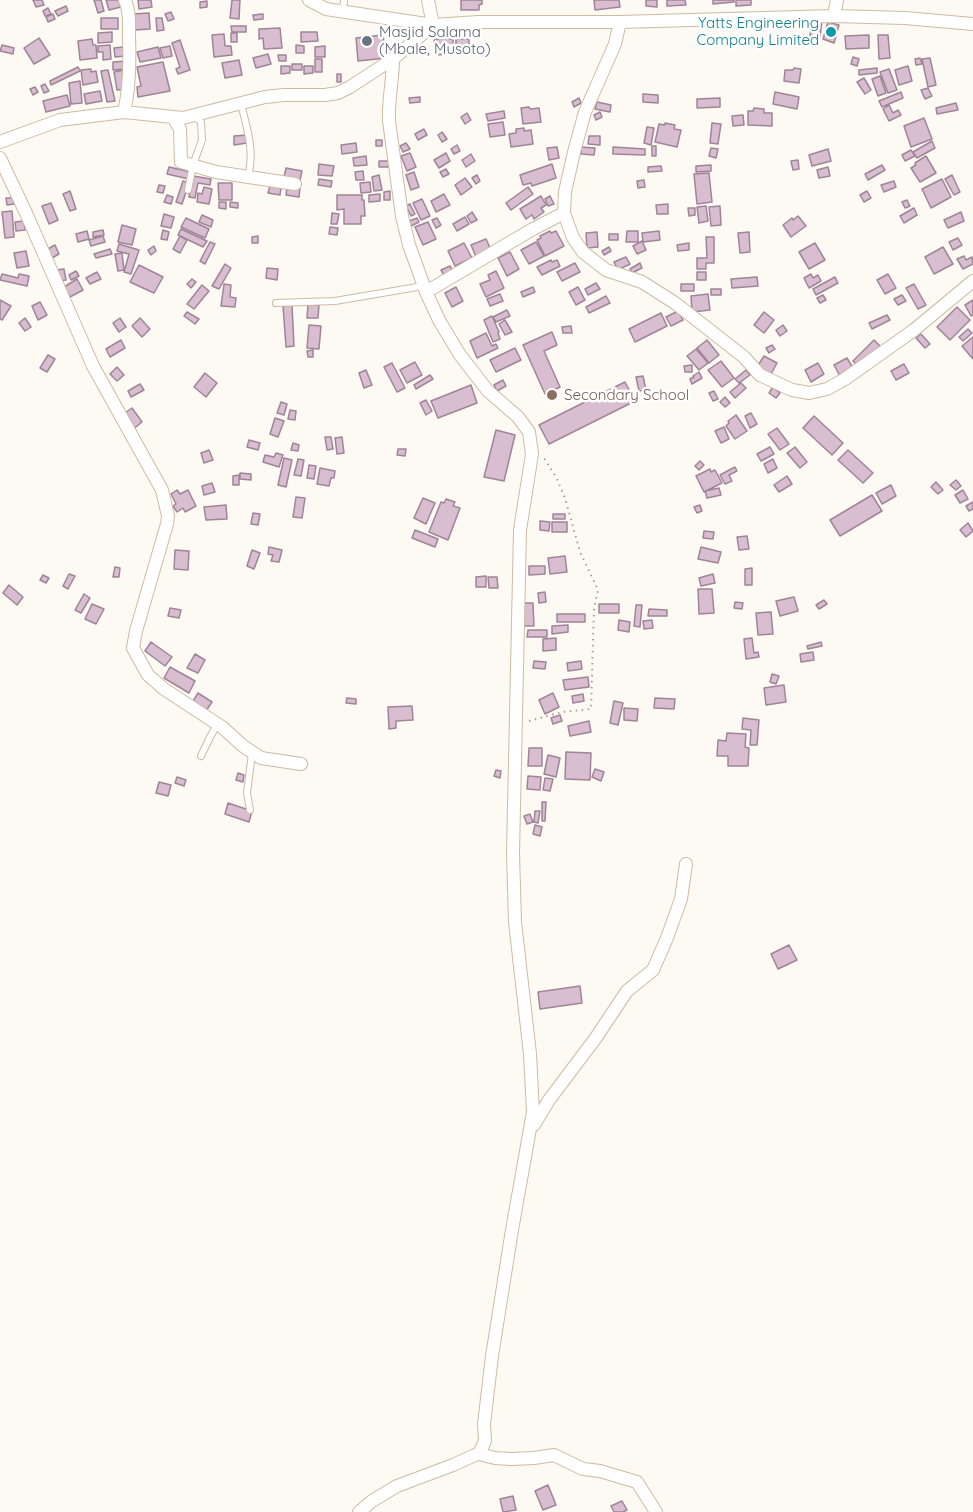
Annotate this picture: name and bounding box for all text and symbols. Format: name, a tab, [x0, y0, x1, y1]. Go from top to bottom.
place label: Yatts Engineering Company Limited	[696, 14, 819, 49]
place label: Masjid Salama (Mbale, Musoto)	[379, 23, 491, 58]
marker: Yatts Engineering Company Limited	[824, 25, 838, 39]
marker: Masjid Salama (Mbale, Musoto)	[360, 34, 374, 48]
place label: Secondary School	[564, 386, 689, 404]
marker: Secondary School	[545, 388, 559, 402]

